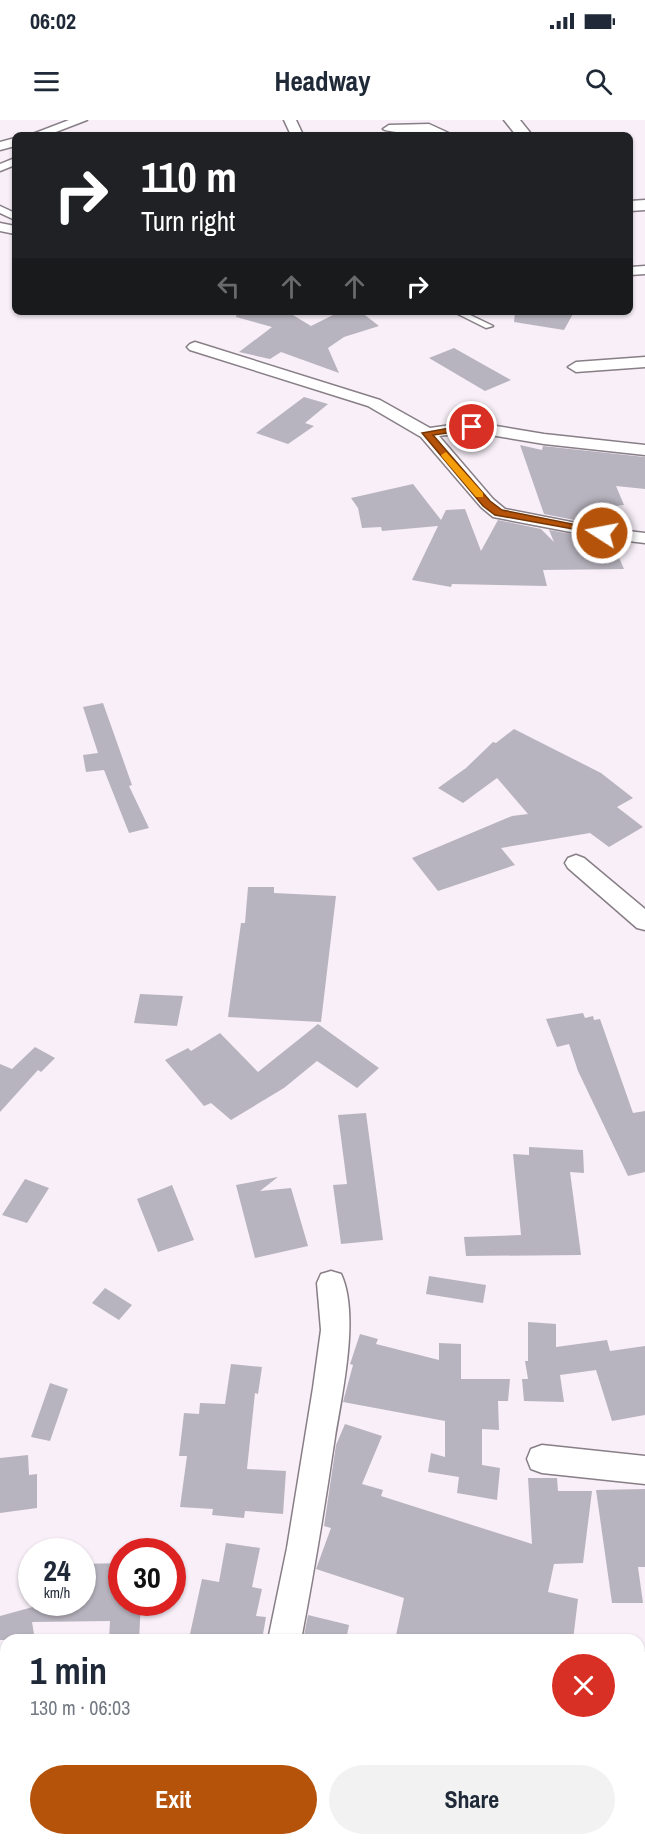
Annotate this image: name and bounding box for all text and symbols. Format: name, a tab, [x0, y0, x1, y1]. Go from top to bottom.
text: 06:02	[30, 6, 76, 36]
text: Headway	[275, 63, 371, 99]
icon: menu	[30, 65, 63, 98]
icon: search	[582, 65, 615, 98]
text: 110 m	[141, 149, 237, 205]
icon: right	[42, 156, 120, 234]
text: Turn right	[141, 203, 235, 239]
icon: left	[212, 270, 245, 303]
icon: ahead	[275, 270, 308, 303]
icon: ahead	[338, 270, 371, 303]
icon: right	[401, 270, 434, 303]
pin	[446, 401, 497, 452]
icon: arrive	[455, 410, 488, 443]
position arrow	[570, 501, 634, 565]
speed limit sign: 30	[108, 1538, 186, 1616]
text: 24	[43, 1550, 71, 1590]
text: km/h	[44, 1582, 70, 1603]
text: 1 min	[30, 1647, 107, 1695]
button: close	[552, 1654, 615, 1717]
text: 130 m · 06:03	[30, 1694, 130, 1721]
button: Exit	[30, 1765, 317, 1834]
button: Share	[329, 1765, 615, 1834]

